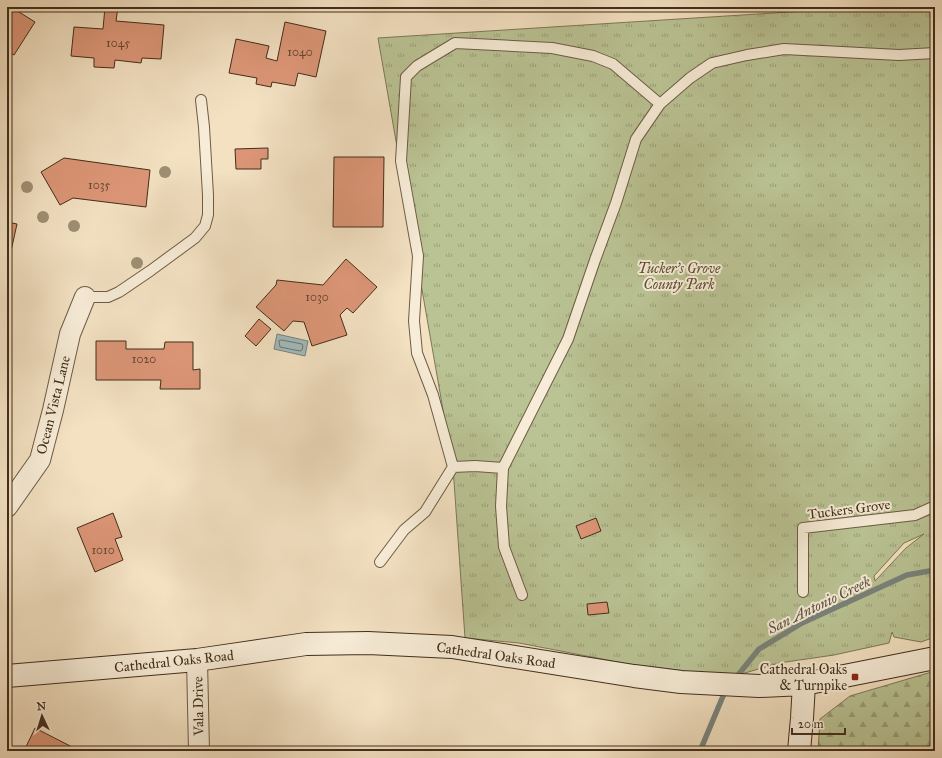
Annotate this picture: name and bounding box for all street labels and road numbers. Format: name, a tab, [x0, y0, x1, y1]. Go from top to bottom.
street label: Ocean Vista Lane	[33, 354, 74, 456]
street label: Tuckers Grove	[807, 496, 892, 523]
street label: Cathedral Oaks Road	[435, 639, 557, 672]
street label: Cathedral Oaks Road	[113, 647, 235, 676]
street label: Vala Drive	[189, 676, 208, 737]

